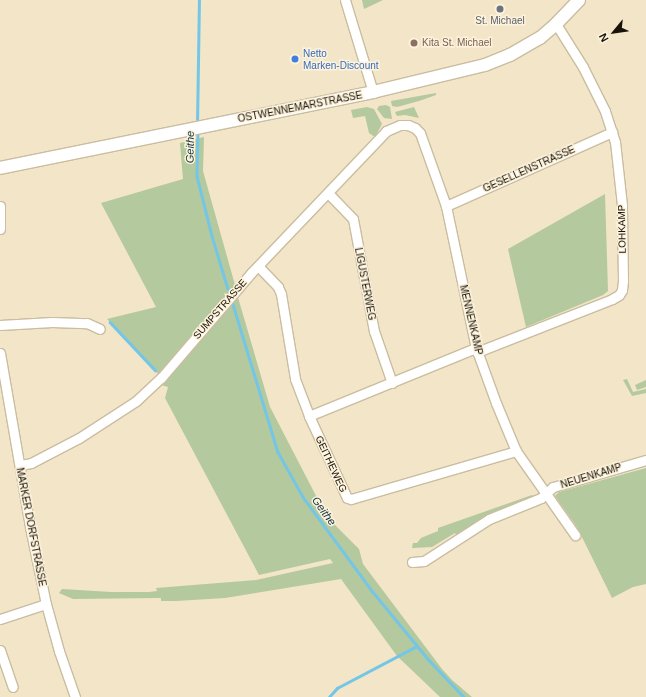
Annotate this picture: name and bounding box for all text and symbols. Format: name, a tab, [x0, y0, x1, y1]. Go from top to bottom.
marker: St. Michael	[495, 4, 505, 14]
north arrow	[594, 12, 634, 52]
place label: St. Michael	[475, 15, 525, 27]
text: N	[596, 31, 611, 44]
place label: Kita St. Michael	[422, 37, 491, 49]
marker: Kita St. Michael	[409, 38, 419, 48]
place label: Netto Marken-Discount	[303, 47, 379, 70]
marker: Netto Marken-Discount	[290, 54, 300, 64]
street label: OSTWENNEMARSTRASSE	[237, 89, 363, 125]
water label: Geithe	[183, 131, 197, 163]
street label: GESELLENSTRASSE	[481, 143, 577, 195]
street label: LOHKAMP	[616, 204, 628, 254]
street label: LIGUSTERWEG	[352, 247, 378, 321]
street label: SUMPSTRASSE	[191, 277, 249, 341]
street label: MENNENKAMP	[457, 284, 485, 356]
street label: GEITHEWEG	[313, 434, 349, 494]
street label: NEUENKAMP	[559, 461, 623, 491]
street label: MARKER DORFSTRASSE	[14, 467, 48, 587]
water label: Geithe	[309, 494, 339, 528]

